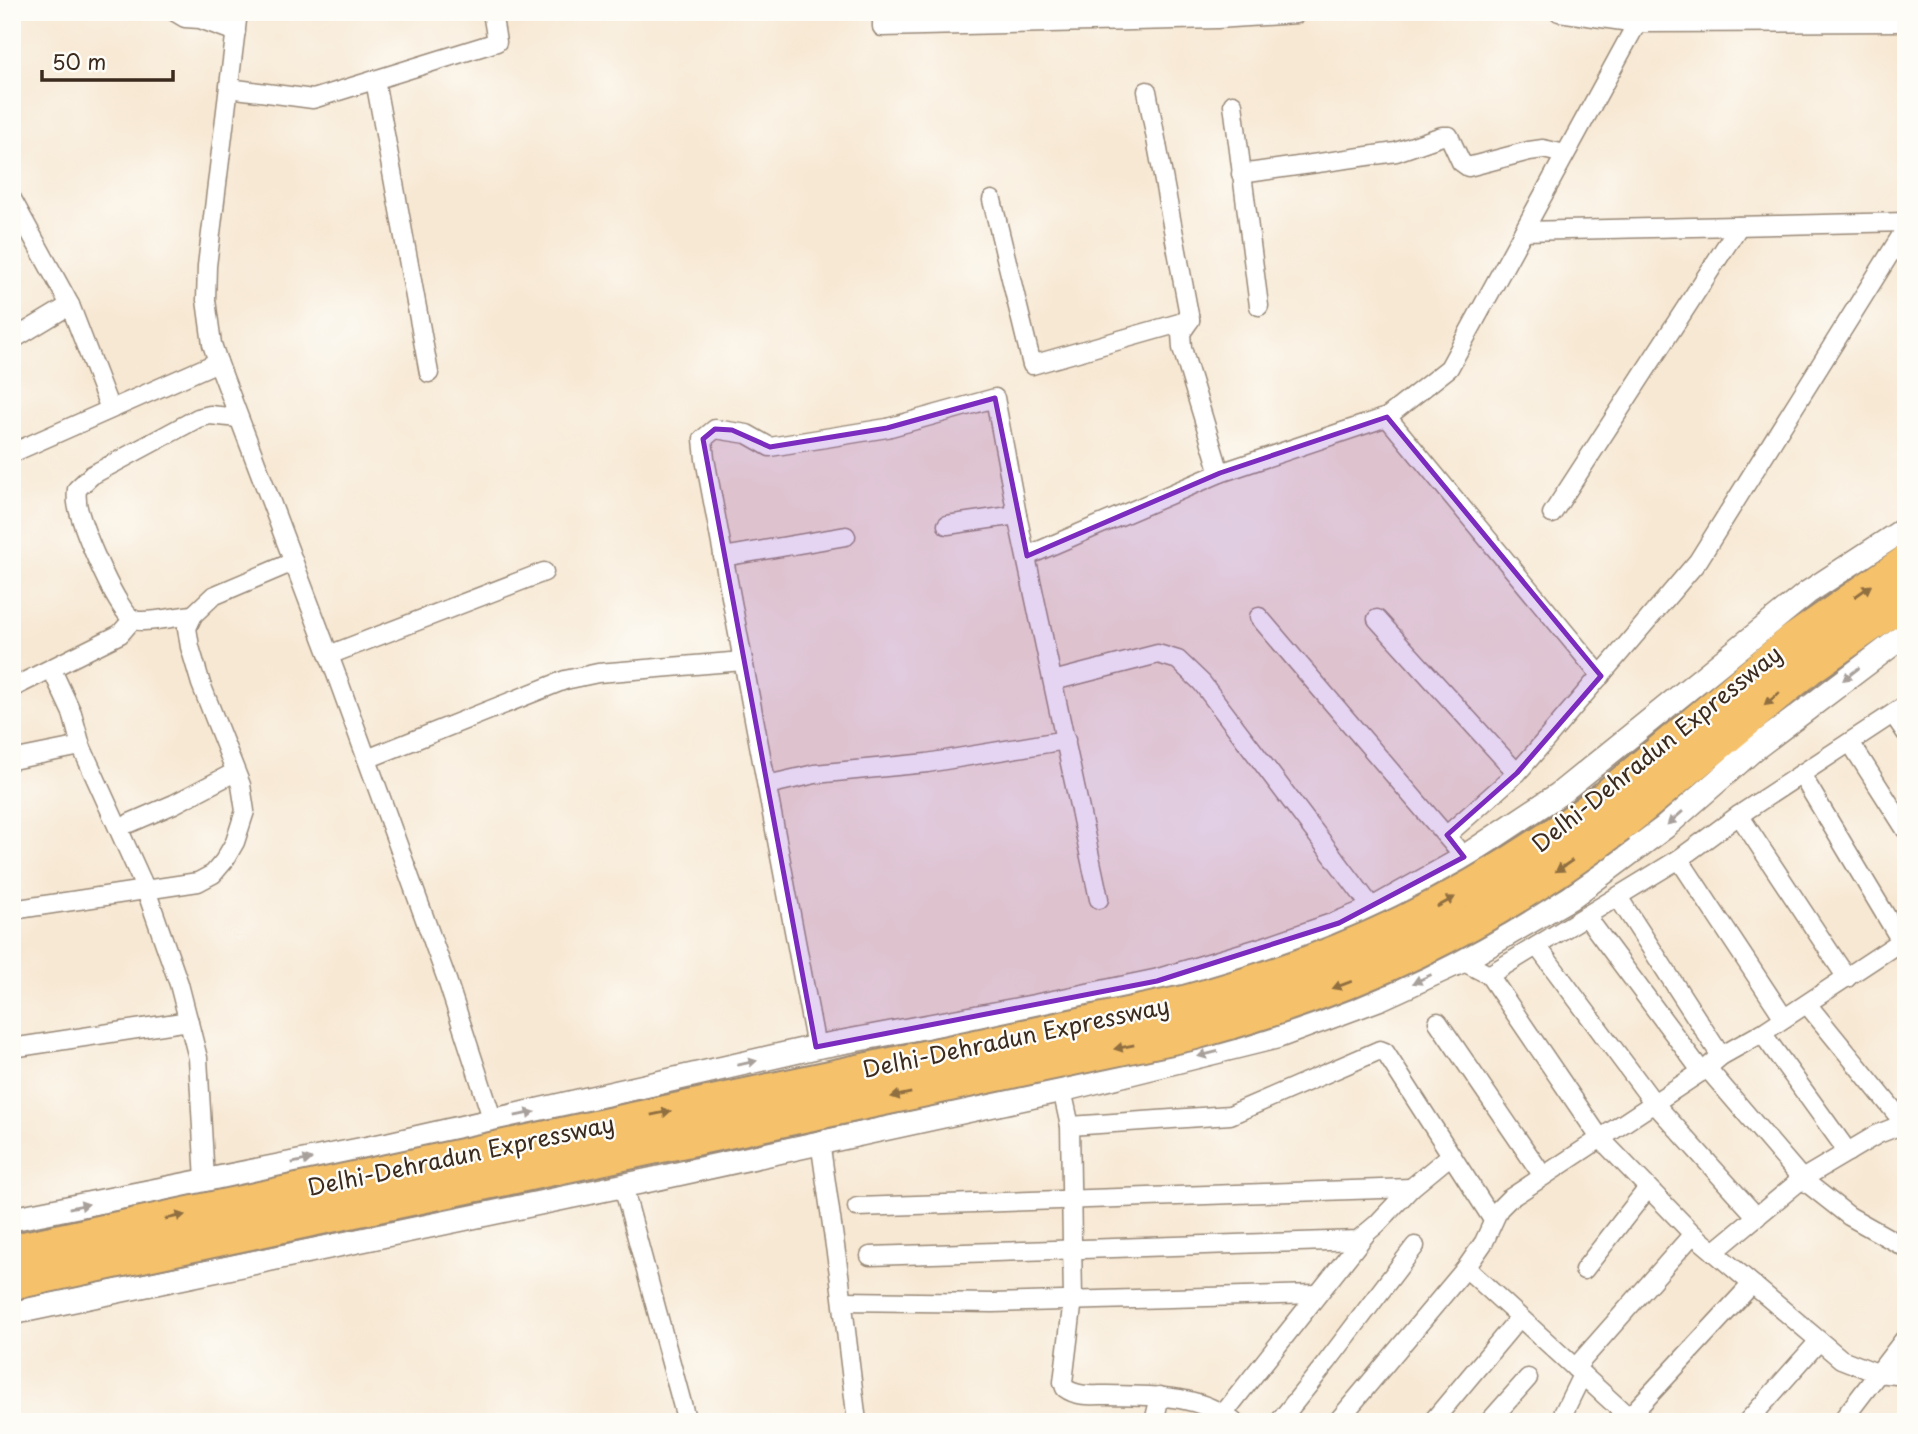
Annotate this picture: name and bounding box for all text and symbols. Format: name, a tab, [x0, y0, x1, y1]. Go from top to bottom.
scale bar	[42, 38, 173, 82]
text: 50 m	[52, 45, 106, 77]
one-way arrow	[1854, 584, 1872, 598]
street label: Delhi-Dehradun Expressway	[1523, 636, 1789, 860]
one-way arrow	[1842, 667, 1860, 681]
one-way arrow	[1764, 691, 1781, 706]
one-way arrow	[1666, 810, 1684, 826]
one-way arrow	[1554, 860, 1574, 873]
one-way arrow	[1436, 896, 1455, 908]
one-way arrow	[1412, 973, 1432, 985]
one-way arrow	[1332, 980, 1353, 991]
street label: Delhi-Dehradun Expressway	[859, 987, 1172, 1086]
one-way arrow	[1113, 1042, 1135, 1053]
one-way arrow	[1196, 1049, 1218, 1060]
one-way arrow	[736, 1057, 758, 1068]
one-way arrow	[890, 1089, 912, 1100]
street label: Delhi-Dehradun Expressway	[304, 1105, 617, 1204]
one-way arrow	[514, 1108, 536, 1119]
one-way arrow	[650, 1108, 672, 1119]
one-way arrow	[291, 1155, 313, 1166]
one-way arrow	[68, 1200, 90, 1211]
one-way arrow	[164, 1211, 186, 1222]

